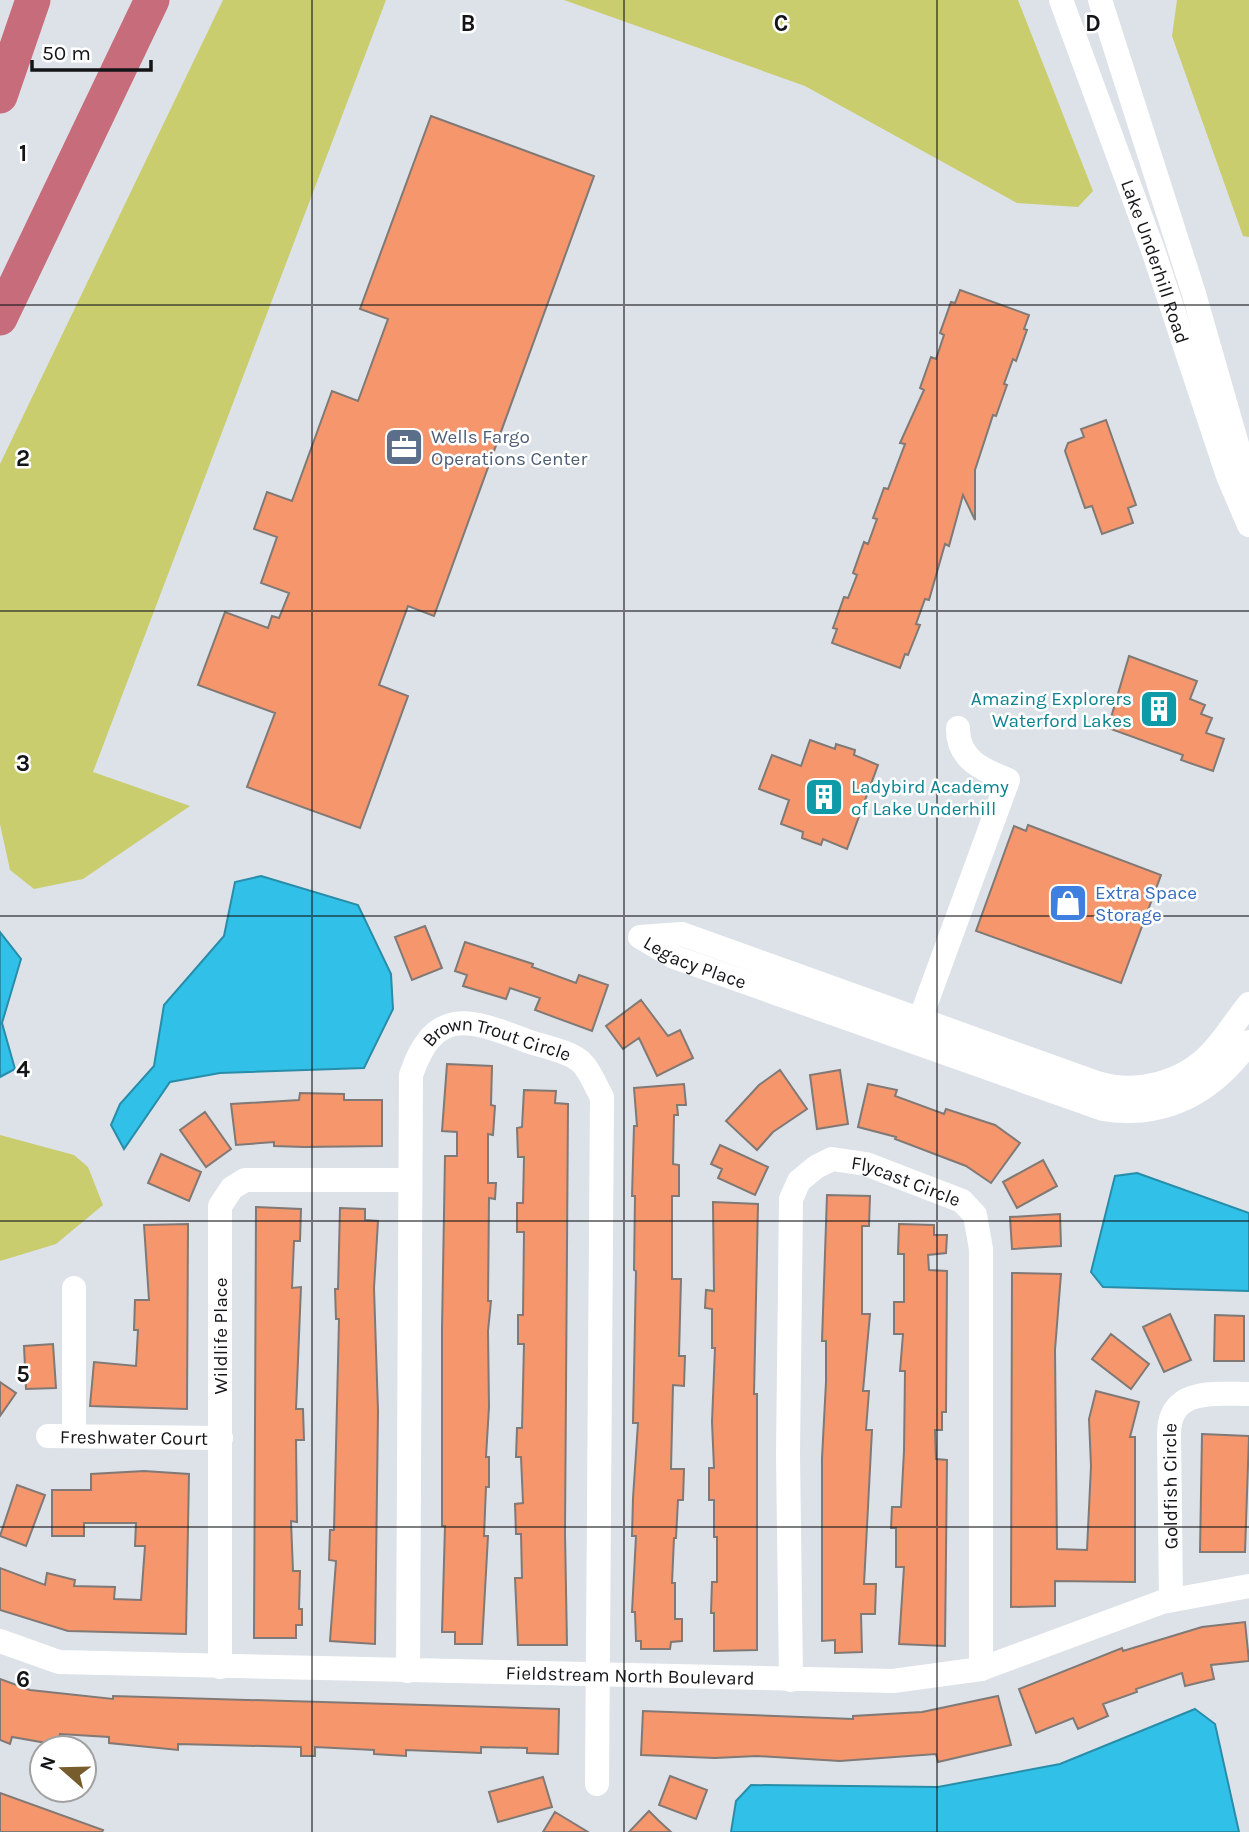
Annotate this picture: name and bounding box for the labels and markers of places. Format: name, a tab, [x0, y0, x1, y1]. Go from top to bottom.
office icon: Wells Fargo Operations Center	[383, 426, 425, 468]
place label: Wells Fargo Operations Center	[431, 426, 587, 470]
place label: Amazing Explorers Waterford Lakes	[971, 688, 1132, 732]
building icon: Amazing Explorers Waterford Lakes	[1138, 688, 1180, 730]
building icon: Ladybird Academy of Lake Underhill	[803, 776, 845, 818]
place label: Ladybird Academy of Lake Underhill	[851, 776, 1009, 820]
shop icon: Extra Space Storage	[1047, 882, 1089, 924]
place label: Extra Space Storage	[1095, 882, 1197, 926]

